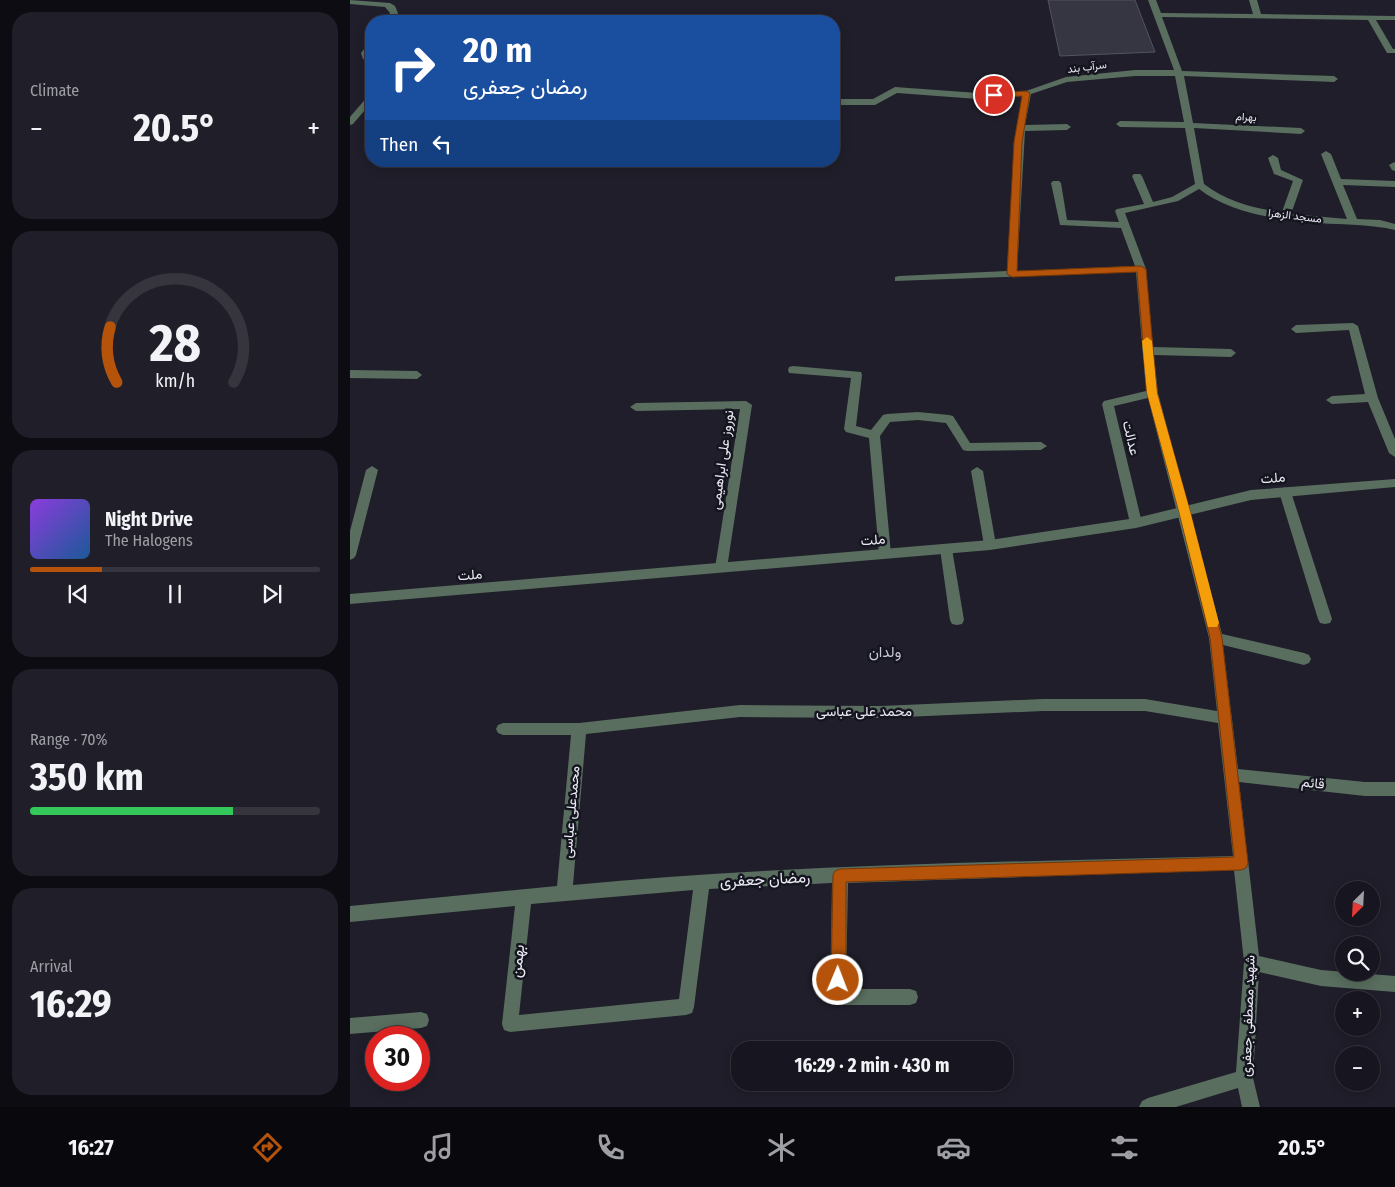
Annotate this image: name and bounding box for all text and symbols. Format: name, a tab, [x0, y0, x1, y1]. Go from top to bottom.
text: 20 m	[463, 29, 532, 71]
icon: right	[380, 35, 445, 100]
street label: سرآب بند	[1066, 58, 1108, 76]
text: رمضان جعفری	[463, 73, 588, 100]
pin	[973, 74, 1015, 116]
text: Climate	[30, 81, 79, 100]
icon: arrive	[980, 81, 1008, 109]
text: 20.5°	[133, 105, 217, 151]
street label: بهرام	[1235, 110, 1257, 125]
text: −	[30, 112, 43, 145]
text: +	[307, 112, 320, 145]
icon: left	[428, 130, 456, 158]
text: Then	[380, 133, 418, 156]
street label: مسجد الزهرا	[1267, 206, 1323, 226]
text: 28	[148, 312, 201, 375]
text: km/h	[155, 370, 195, 392]
street label: نوروز علی ابراهیمی	[707, 409, 737, 511]
street label: عدالت	[1119, 419, 1143, 457]
street label: ملت	[1260, 468, 1286, 488]
text: Night Drive	[105, 508, 193, 531]
street label: ملت	[860, 530, 886, 550]
text: The Halogens	[105, 531, 193, 550]
street label: ملت	[457, 565, 483, 585]
icon: previous	[64, 580, 92, 608]
icon: pause	[161, 580, 189, 608]
icon: next	[258, 580, 286, 608]
district label: ولدان	[869, 643, 901, 661]
street label: محمد علی عباسی	[816, 703, 912, 720]
text: Range · 70%	[30, 730, 108, 749]
text: 350 km	[30, 754, 144, 800]
street label: محمدعلی عباسی	[558, 765, 584, 859]
street label: قائم	[1301, 773, 1325, 793]
street label: رمضان جعفری	[719, 867, 811, 892]
north arrow	[1335, 881, 1380, 926]
map controls	[1335, 881, 1380, 1091]
button: search	[1335, 936, 1380, 981]
street label: بهمن	[506, 943, 529, 979]
position arrow	[811, 953, 863, 1005]
street label: شهید مصطفی جعفری	[1237, 955, 1259, 1077]
text: Arrival	[30, 957, 72, 976]
text: 16:29	[30, 981, 112, 1027]
button: +	[1335, 991, 1380, 1036]
speed limit sign: 30	[365, 1026, 430, 1091]
button: −	[1335, 1046, 1380, 1091]
text: 16:29 · 2 min · 430 m	[795, 1054, 949, 1077]
icon: directions	[250, 1130, 285, 1165]
icon: music	[421, 1130, 456, 1165]
icon: phone	[593, 1130, 628, 1165]
icon: climate	[764, 1130, 799, 1165]
icon: car	[936, 1130, 971, 1165]
icon: filters	[1107, 1130, 1142, 1165]
text: 16:27	[68, 1134, 114, 1161]
text: 20.5°	[1278, 1134, 1327, 1161]

